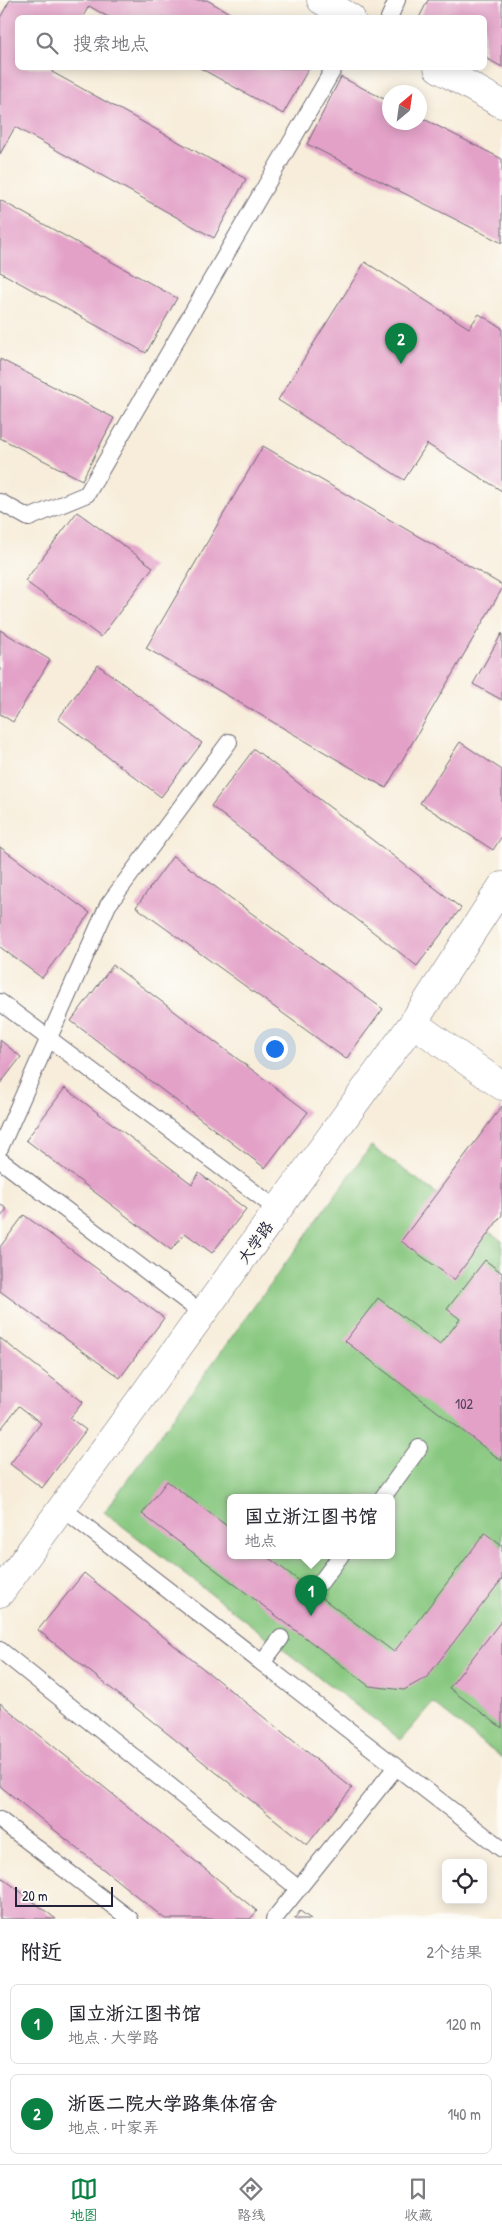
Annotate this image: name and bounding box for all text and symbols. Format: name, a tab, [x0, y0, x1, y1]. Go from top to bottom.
search box	[15, 15, 487, 70]
icon: search	[33, 29, 61, 57]
text: 搜索地点	[73, 30, 149, 56]
north arrow	[382, 85, 427, 130]
pin: 2	[385, 323, 417, 364]
your location	[262, 1036, 288, 1062]
street label: 大学路	[232, 1216, 278, 1268]
house number: 102	[455, 1394, 473, 1413]
popup	[227, 1494, 395, 1559]
text: 国立浙江图书馆	[244, 1503, 378, 1529]
text: 地点	[244, 1529, 277, 1551]
pin: 1	[295, 1575, 327, 1616]
map controls	[442, 1859, 487, 1904]
button: locate	[442, 1859, 487, 1904]
scale bar	[15, 1884, 112, 1907]
text: 20 m	[22, 1886, 48, 1905]
text: 附近	[20, 1937, 62, 1966]
text: 2个结果	[427, 1941, 482, 1963]
text: 国立浙江图书馆	[68, 2000, 201, 2026]
text: 1	[34, 2013, 40, 2035]
text: 120 m	[446, 2013, 481, 2035]
text: 地点 · 大学路	[68, 2026, 159, 2048]
text: 浙医二院大学路集体宿舍	[68, 2090, 277, 2116]
text: 2	[33, 2103, 41, 2125]
text: 140 m	[447, 2103, 481, 2125]
text: 地点 · 叶家弄	[68, 2116, 159, 2138]
tab: 地图	[70, 2175, 98, 2224]
tab: 路线	[237, 2175, 265, 2224]
tab: 收藏	[404, 2175, 432, 2224]

